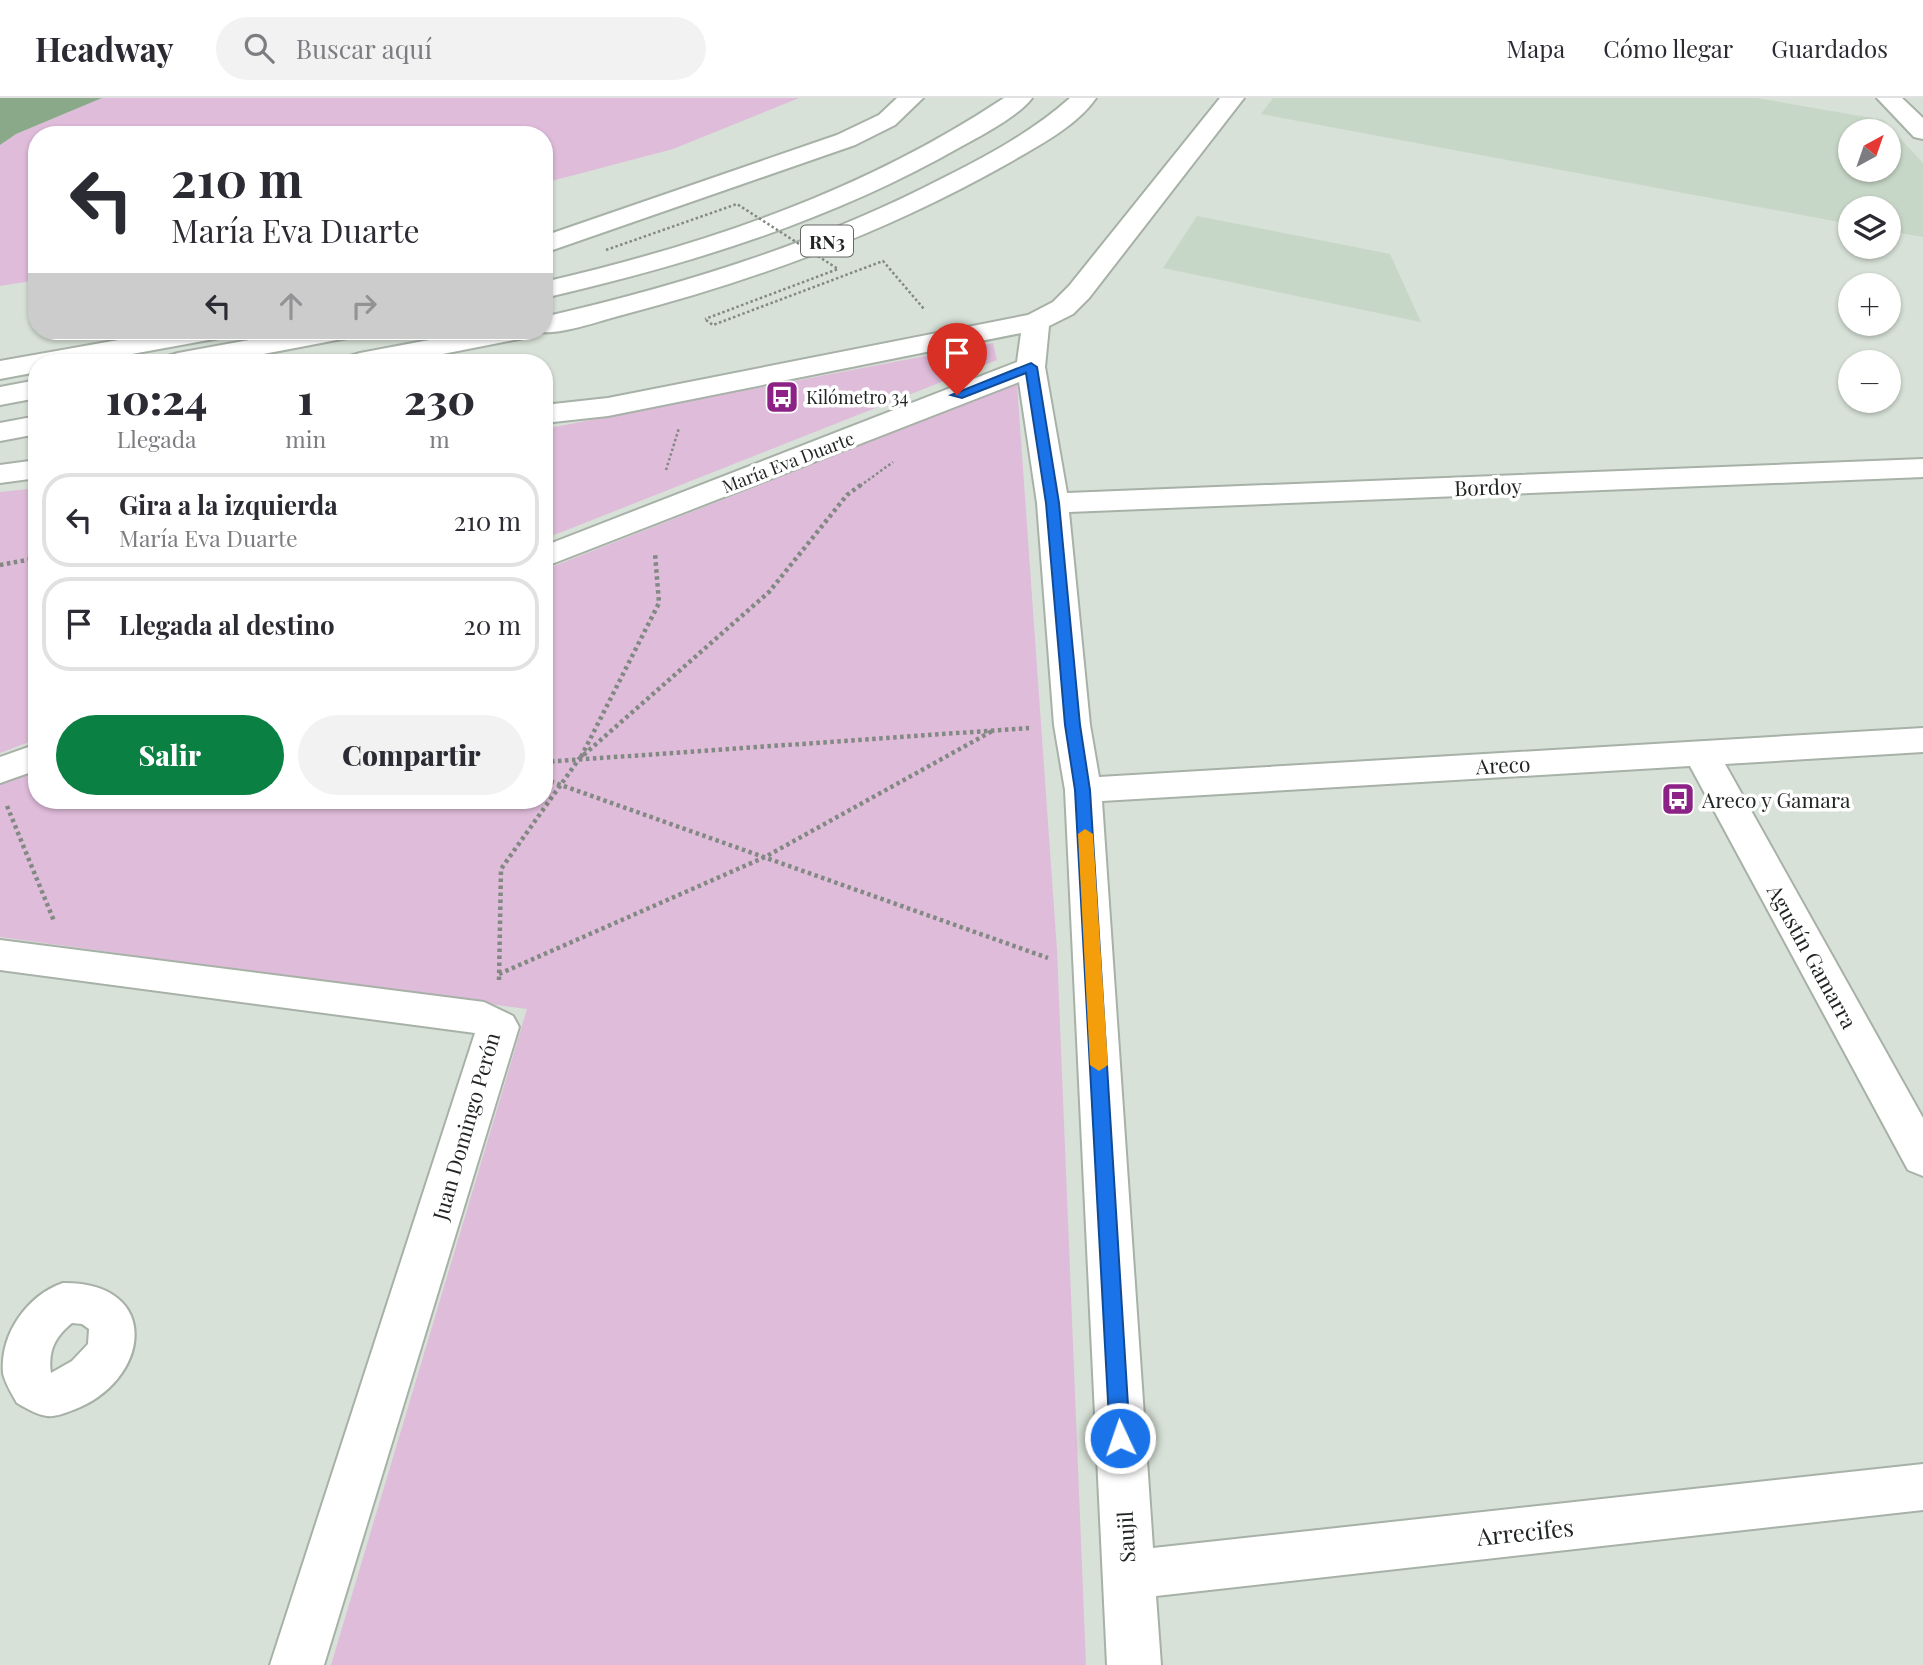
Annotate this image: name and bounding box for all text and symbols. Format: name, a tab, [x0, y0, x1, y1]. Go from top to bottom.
search box	[216, 17, 706, 80]
text: Headway	[35, 26, 174, 70]
icon: search	[240, 29, 278, 67]
text: Buscar aquí	[296, 31, 432, 66]
text: Mapa	[1507, 32, 1565, 64]
text: Cómo llegar	[1603, 32, 1733, 64]
text: Guardados	[1771, 32, 1888, 64]
north arrow	[1838, 119, 1900, 182]
map controls	[1838, 119, 1901, 413]
text: 210 m	[171, 145, 303, 210]
icon: left	[56, 154, 147, 245]
button: layers	[1838, 196, 1901, 259]
text: María Eva Duarte	[171, 208, 420, 251]
road number: RN3	[801, 225, 853, 256]
button: +	[1838, 273, 1901, 336]
icon: left	[199, 287, 237, 325]
icon: ahead	[272, 287, 310, 325]
icon: right	[345, 287, 383, 325]
pin	[927, 323, 987, 395]
icon: arrive	[938, 334, 976, 372]
button: −	[1838, 350, 1901, 413]
text: 10:24	[106, 370, 208, 426]
text: 1	[298, 370, 314, 426]
text: 230	[404, 370, 475, 426]
bus stop icon: Kilómetro 34	[763, 378, 801, 416]
place label: Kilómetro 34	[806, 385, 908, 409]
text: Llegada	[117, 423, 196, 454]
text: min	[285, 423, 326, 454]
text: m	[429, 423, 450, 454]
street label: María Eva Duarte	[718, 426, 858, 498]
street label: Bordoy	[1454, 471, 1523, 501]
text: Gira a la izquierda	[119, 487, 338, 522]
icon: left	[60, 501, 98, 539]
text: 210 m	[454, 503, 521, 538]
text: María Eva Duarte	[119, 522, 298, 553]
icon: arrive	[60, 605, 98, 643]
text: Llegada al destino	[119, 607, 335, 642]
text: 20 m	[463, 607, 521, 642]
button: Salir	[56, 715, 284, 795]
button: Compartir	[298, 715, 525, 795]
street label: Areco	[1474, 749, 1531, 779]
bus stop icon: Areco y Gamara	[1659, 780, 1697, 818]
place label: Areco y Gamara	[1701, 785, 1851, 813]
street label: Agustín Gamarra	[1761, 878, 1864, 1034]
street label: Juan Domingo Perón	[425, 1028, 505, 1224]
position arrow	[1083, 1401, 1157, 1475]
street label: Saujil	[1110, 1510, 1140, 1564]
street label: Arrecifes	[1474, 1510, 1575, 1552]

